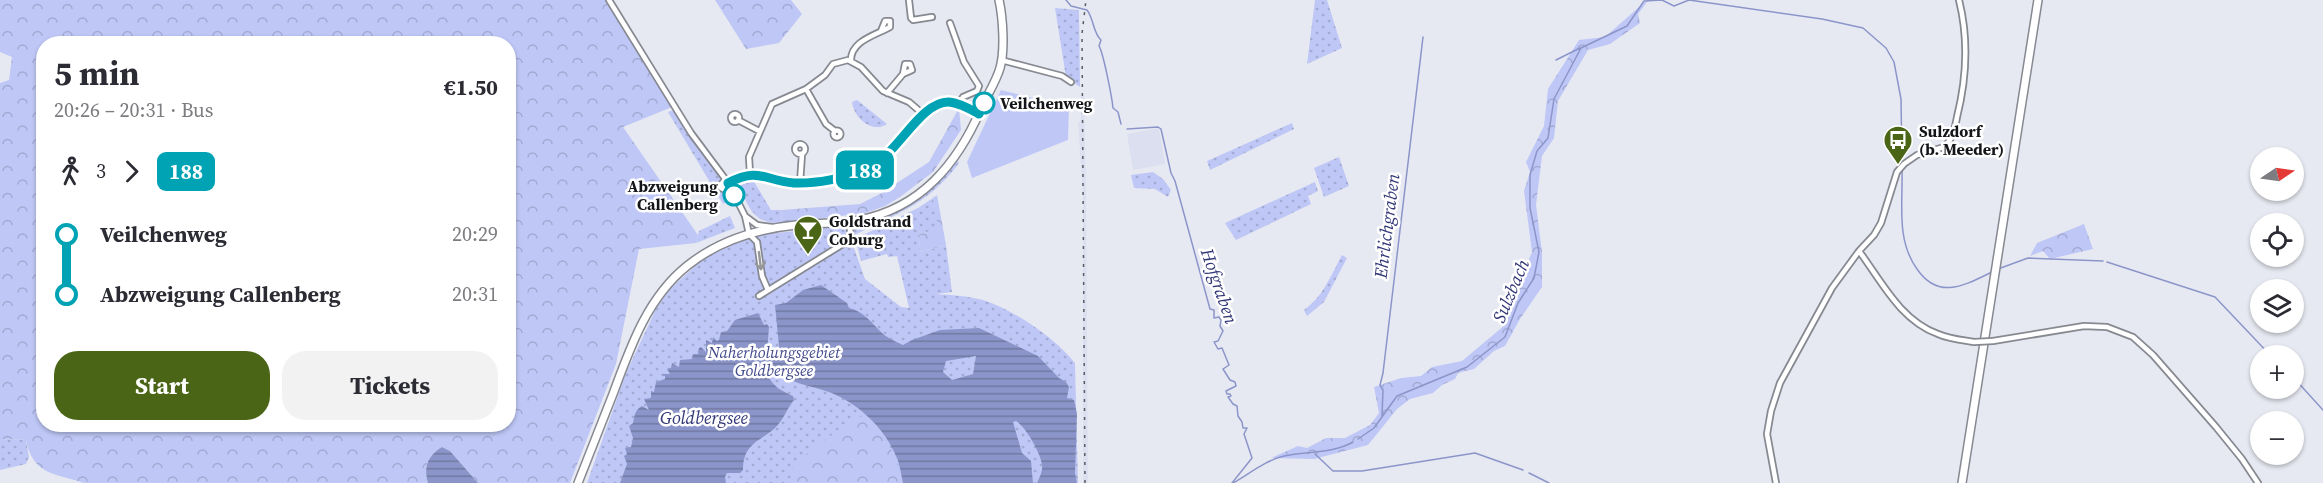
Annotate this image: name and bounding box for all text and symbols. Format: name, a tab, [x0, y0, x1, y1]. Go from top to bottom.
text: 5 min	[54, 51, 140, 96]
text: €1.50	[444, 72, 498, 102]
marker: Veilchenweg	[973, 92, 995, 114]
place label: Veilchenweg	[1000, 92, 1093, 114]
text: 20:26 – 20:31 · Bus	[54, 96, 213, 124]
place label: Sulzdorf (b. Meeder)	[1919, 120, 2004, 160]
bus stop icon: Sulzdorf (b. Meeder)	[1882, 124, 1914, 166]
north arrow	[2250, 147, 2304, 201]
map controls	[2250, 147, 2304, 465]
line badge: 188	[830, 150, 900, 190]
icon: walk	[54, 155, 87, 188]
icon: forward	[115, 155, 148, 188]
text: 188	[848, 156, 882, 185]
text: 3	[96, 157, 106, 185]
text: 188	[169, 157, 203, 186]
water label: Ehrlichgraben	[1368, 172, 1405, 281]
place label: Abzweigung Callenberg	[627, 175, 718, 215]
marker: Abzweigung Callenberg	[723, 184, 745, 206]
place label: Goldstrand Coburg	[829, 210, 912, 250]
button: locate	[2250, 213, 2304, 267]
bar icon: Goldstrand Coburg	[792, 214, 824, 256]
text: Veilchenweg	[100, 219, 227, 249]
text: 20:29	[452, 220, 498, 248]
water label: Hofgraben	[1195, 244, 1244, 327]
one-way arrow	[755, 250, 766, 270]
water label: Sulzbach	[1486, 255, 1535, 326]
text: Abzweigung Callenberg	[100, 279, 341, 309]
button: layers	[2250, 279, 2304, 333]
text: 20:31	[452, 280, 498, 308]
park label: Naherholungsgebiet Goldbergsee	[707, 341, 841, 381]
button: +	[2250, 345, 2304, 399]
button: Start	[54, 351, 270, 420]
button: Tickets	[282, 351, 498, 420]
water label: Goldbergsee	[660, 405, 749, 430]
button: −	[2250, 411, 2304, 465]

